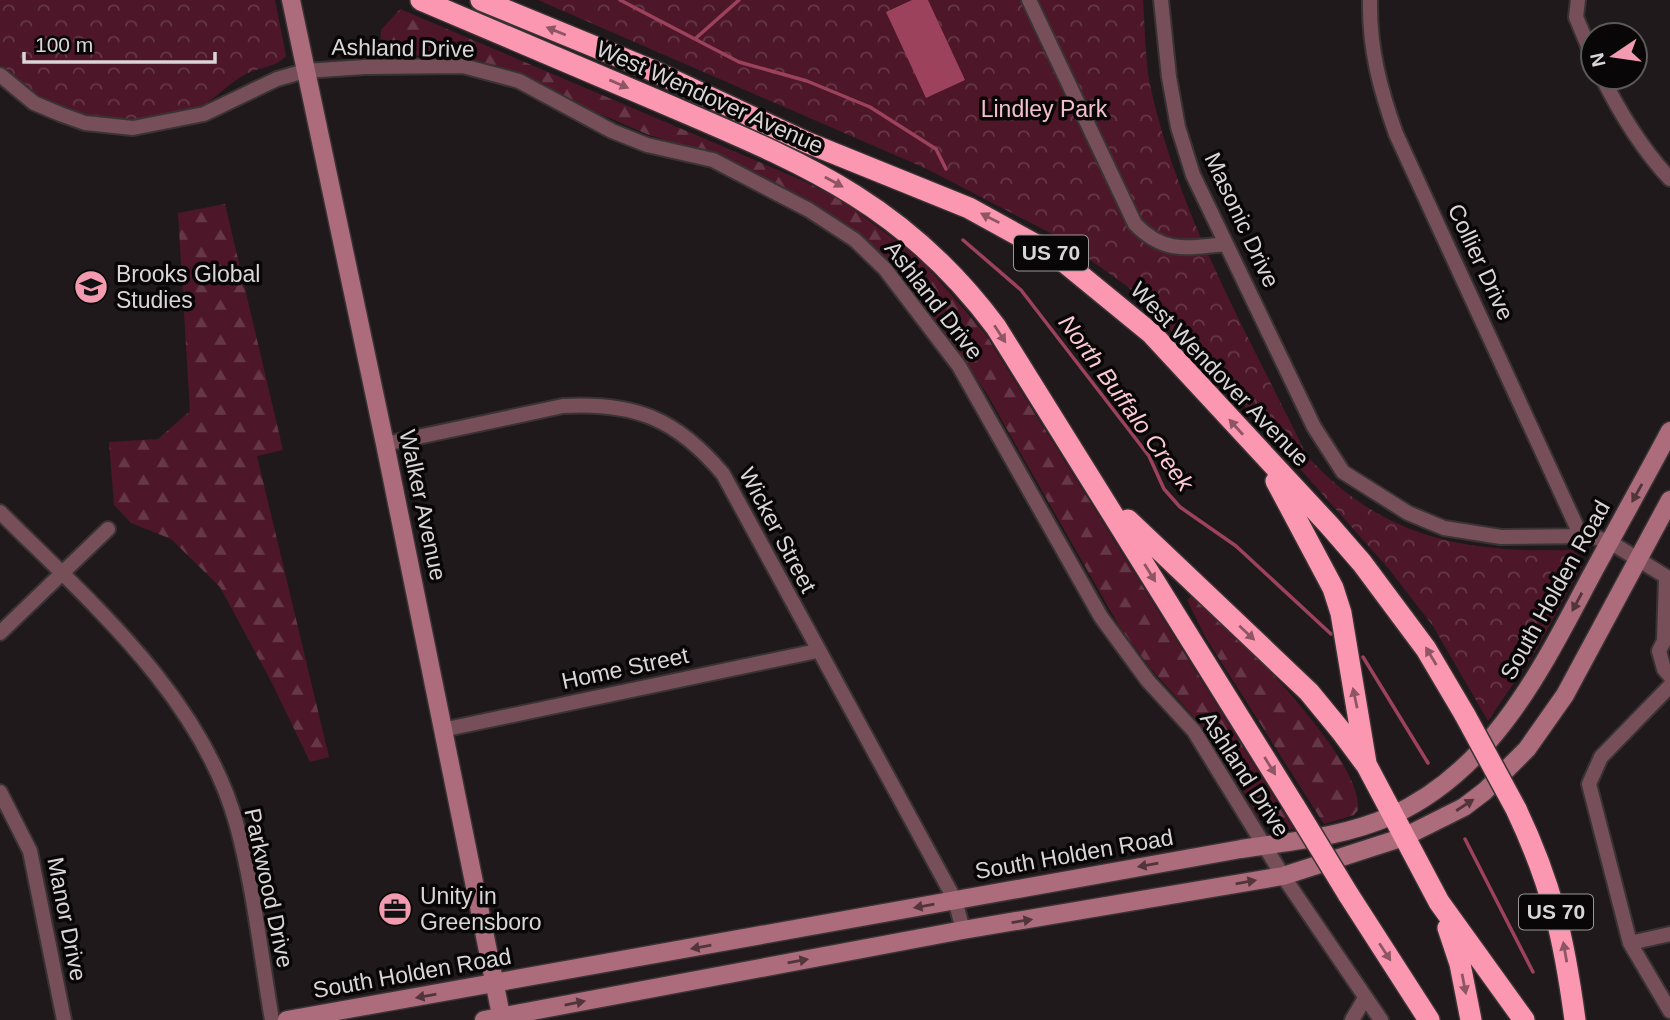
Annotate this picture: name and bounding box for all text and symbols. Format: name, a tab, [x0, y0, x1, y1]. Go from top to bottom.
scale bar	[24, 21, 215, 65]
north arrow	[1579, 21, 1649, 91]
one-way arrow	[546, 25, 567, 36]
text: 100 m	[35, 33, 93, 56]
street label: Ashland Drive	[331, 34, 475, 62]
street label: West Wendover Avenue	[593, 35, 827, 159]
text: N	[1586, 51, 1610, 69]
one-way arrow	[609, 78, 629, 90]
park label: Lindley Park	[981, 96, 1108, 122]
street label: Masonic Drive	[1199, 148, 1285, 292]
one-way arrow	[824, 176, 844, 188]
street label: Collier Drive	[1443, 200, 1519, 324]
one-way arrow	[980, 213, 1000, 224]
street label: Ashland Drive	[880, 236, 988, 364]
road number: US 70	[1014, 236, 1088, 270]
place label: Brooks Global Studies	[116, 261, 260, 313]
school or university icon: Brooks Global Studies	[72, 268, 110, 306]
street label: West Wendover Avenue	[1125, 277, 1315, 471]
water label: North Buffalo Creek	[1054, 310, 1200, 498]
one-way arrow	[994, 324, 1007, 344]
one-way arrow	[1228, 418, 1244, 436]
street label: Walker Avenue	[394, 427, 452, 583]
street label: Wicker Street	[734, 463, 822, 598]
one-way arrow	[1631, 483, 1643, 503]
street label: South Holden Road	[1495, 496, 1615, 684]
one-way arrow	[1144, 563, 1157, 582]
one-way arrow	[1572, 592, 1583, 612]
one-way arrow	[1238, 625, 1255, 641]
street label: Home Street	[559, 642, 691, 694]
one-way arrow	[1424, 647, 1437, 666]
one-way arrow	[1349, 687, 1360, 709]
street label: Ashland Drive	[1195, 707, 1295, 841]
one-way arrow	[1264, 757, 1276, 776]
one-way arrow	[1455, 799, 1474, 812]
street label: Parkwood Drive	[239, 806, 299, 970]
street label: South Holden Road	[973, 824, 1175, 884]
street label: Manor Drive	[42, 855, 92, 983]
one-way arrow	[1137, 860, 1159, 871]
one-way arrow	[1236, 876, 1258, 887]
place label: Unity in Greensboro	[420, 883, 541, 935]
office icon: Unity in Greensboro	[376, 890, 414, 928]
road number: US 70	[1519, 894, 1593, 930]
one-way arrow	[913, 900, 935, 911]
one-way arrow	[1011, 915, 1033, 926]
one-way arrow	[690, 941, 712, 952]
one-way arrow	[1559, 941, 1570, 963]
one-way arrow	[1378, 942, 1391, 961]
street label: South Holden Road	[311, 943, 513, 1003]
one-way arrow	[787, 955, 809, 966]
one-way arrow	[1458, 973, 1469, 995]
one-way arrow	[415, 990, 437, 1001]
one-way arrow	[564, 997, 586, 1008]

